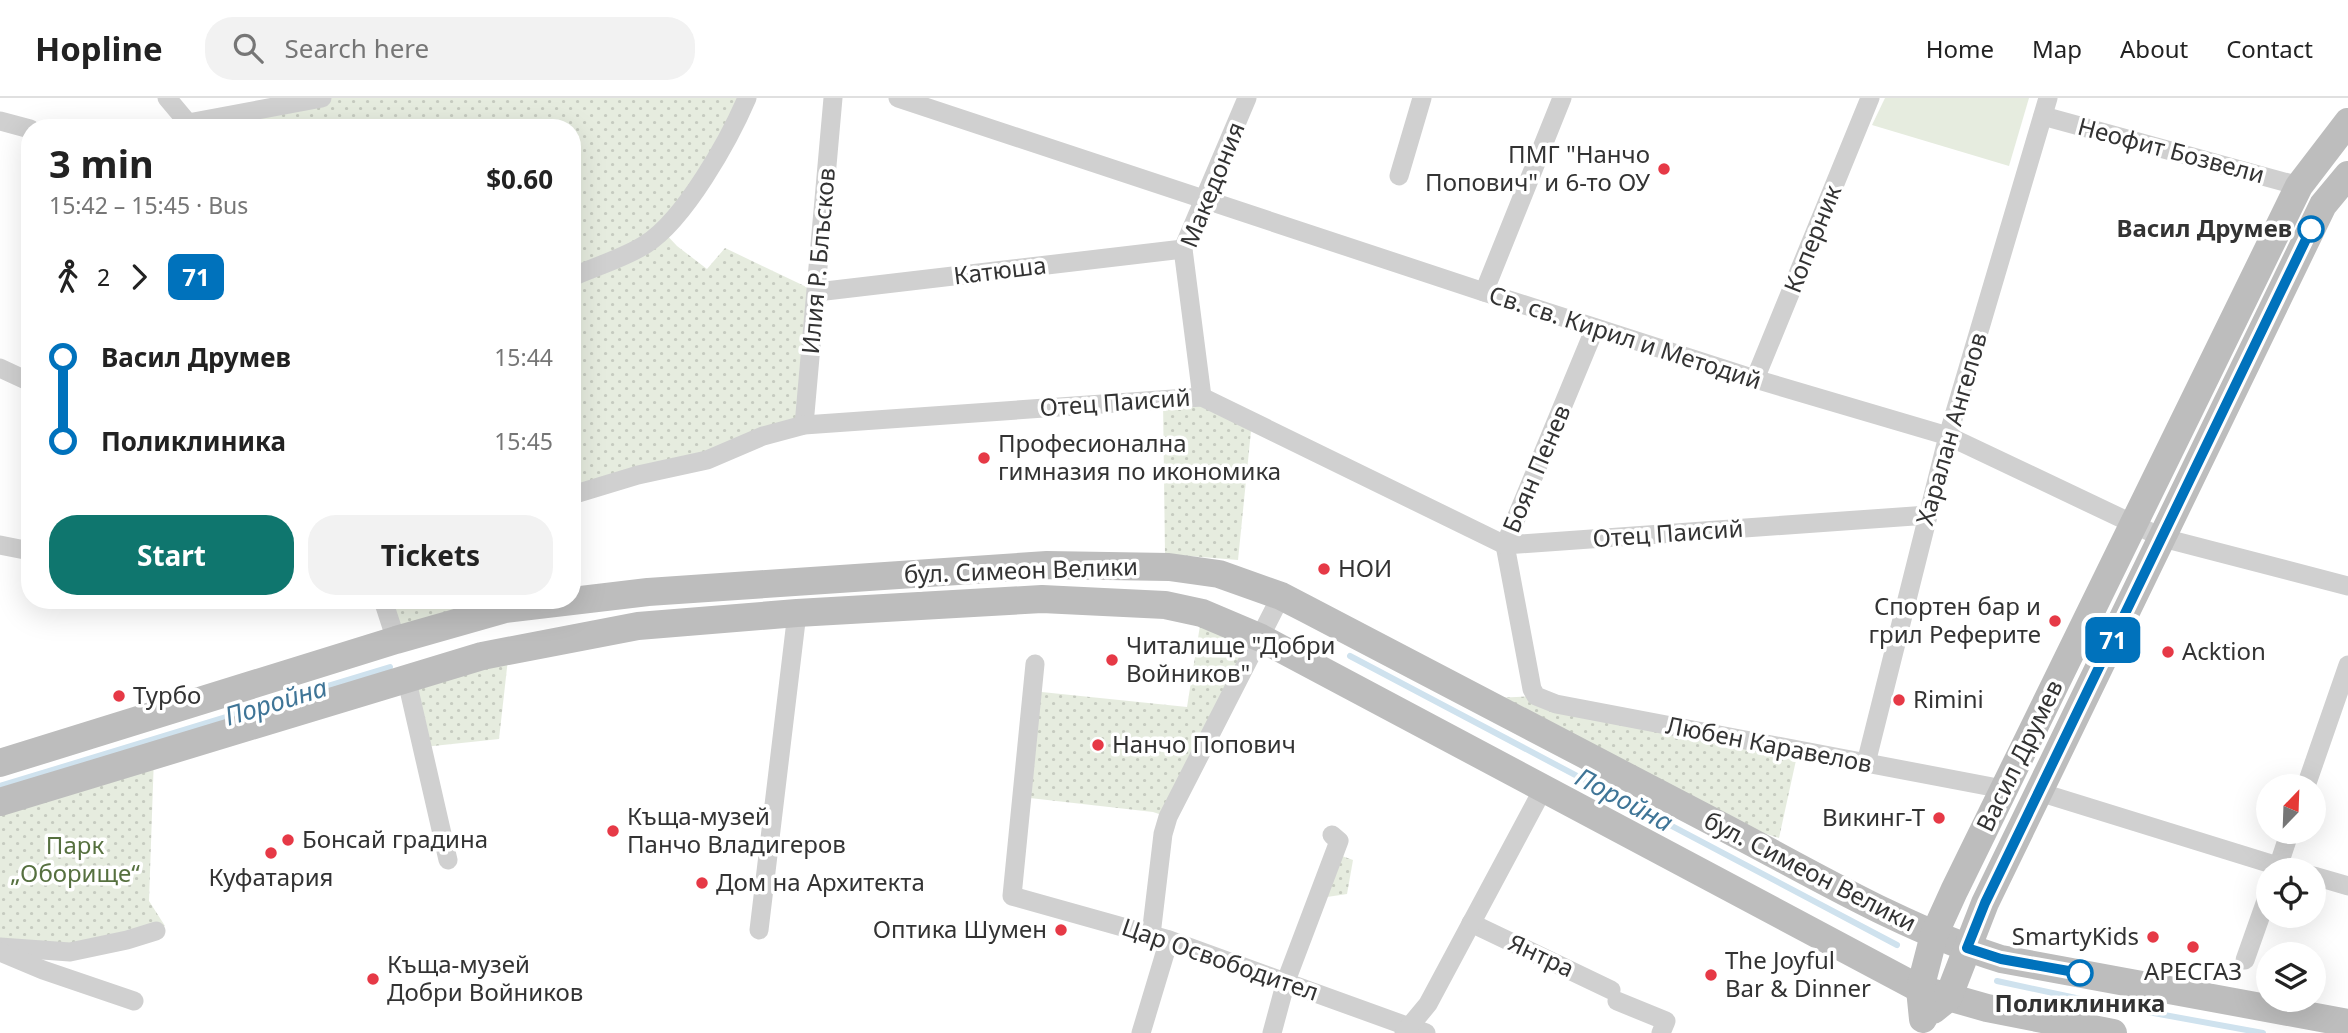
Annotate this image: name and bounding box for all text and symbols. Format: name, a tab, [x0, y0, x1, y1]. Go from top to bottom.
search box	[205, 17, 695, 80]
text: Hopline	[35, 26, 163, 71]
icon: search	[229, 29, 267, 67]
text: Search here	[285, 30, 429, 66]
text: Home	[1926, 32, 1994, 65]
text: Map	[2032, 32, 2082, 65]
text: About	[2120, 32, 2188, 65]
text: Contact	[2226, 32, 2313, 65]
street label: Неофит Бозвели	[2075, 109, 2268, 190]
street label: Македония	[1171, 117, 1252, 252]
text: 3 min	[49, 137, 154, 189]
place label: ПМГ "Нанчо Попович" и 6-то ОУ	[1425, 137, 1650, 198]
text: $0.60	[486, 161, 553, 197]
marker: ПМГ "Нанчо Попович" и 6-то ОУ	[1656, 161, 1672, 177]
street label: Илия Р. Блъсков	[793, 166, 842, 355]
street label: Коперник	[1775, 179, 1848, 297]
text: 15:42 – 15:45 · Bus	[49, 189, 248, 221]
place label: Васил Друмев	[2117, 211, 2292, 244]
marker: Васил Друмев	[2298, 216, 2324, 242]
street label: Катюша	[952, 247, 1048, 292]
icon: walk	[49, 258, 87, 296]
icon: forward	[120, 258, 158, 296]
text: 71	[182, 260, 210, 293]
text: 2	[97, 261, 110, 293]
street label: Св. св. Кирил и Методий	[1485, 277, 1766, 396]
street label: Харалан Ангелов	[1907, 328, 1994, 529]
text: Васил Друмев	[101, 339, 291, 375]
text: 15:44	[494, 341, 553, 373]
street label: Отец Паисий	[1039, 380, 1191, 423]
street label: Боян Пенев	[1494, 399, 1577, 537]
text: Поликлиника	[101, 423, 286, 459]
text: 15:45	[494, 425, 553, 457]
place label: Професионална гимназия по икономика	[998, 426, 1281, 487]
marker: Професионална гимназия по икономика	[976, 450, 992, 466]
street label: Отец Паисий	[1592, 511, 1744, 554]
button: Start	[49, 515, 294, 595]
button: Tickets	[308, 515, 553, 595]
street label: бул. Симеон Велики	[903, 549, 1138, 590]
place label: НОИ	[1338, 551, 1392, 584]
marker: НОИ	[1316, 561, 1332, 577]
place label: Спортен бар и грил Реферите	[1869, 589, 2041, 650]
marker: Спортен бар и грил Реферите	[2047, 613, 2063, 629]
line badge: 71	[2082, 617, 2144, 663]
text: 71	[2099, 623, 2127, 656]
place label: Читалище "Добри Войников"	[1126, 628, 1335, 689]
place label: Acktion	[2182, 634, 2266, 667]
marker: Acktion	[2160, 644, 2176, 660]
marker: Читалище "Добри Войников"	[1104, 652, 1120, 668]
water label: Поройна	[220, 668, 332, 734]
street label: Васил Друмев	[1968, 674, 2070, 837]
place label: Турбо	[133, 678, 201, 711]
place label: Rimini	[1913, 682, 1984, 715]
marker: Турбо	[111, 688, 127, 704]
marker: Rimini	[1891, 692, 1907, 708]
street label: Любен Каравелов	[1663, 707, 1875, 780]
place label: Нанчо Попович	[1112, 727, 1296, 760]
marker: Нанчо Попович	[1090, 737, 1106, 753]
water label: Поройна	[1569, 758, 1680, 840]
north arrow	[2256, 774, 2326, 844]
map controls	[2256, 774, 2326, 1012]
place label: Къща-музей Панчо Владигеров	[627, 799, 846, 860]
place label: Викинг-Т	[1822, 800, 1926, 833]
street label: бул. Симеон Велики	[1699, 803, 1922, 938]
marker: Викинг-Т	[1931, 810, 1947, 826]
place label: Бонсай градина	[302, 822, 488, 855]
marker: Къща-музей Панчо Владигеров	[605, 823, 621, 839]
park label: Парк „Оборище“	[10, 828, 140, 889]
marker: Бонсай градина	[280, 832, 296, 848]
marker: Куфатария	[263, 845, 279, 861]
button: locate	[2256, 858, 2326, 928]
place label: Куфатария	[209, 860, 333, 893]
place label: Дом на Архитекта	[716, 865, 925, 898]
marker: Дом на Архитекта	[694, 875, 710, 891]
street label: Цар Освободител	[1118, 909, 1323, 1008]
place label: Оптика Шумен	[873, 912, 1047, 945]
place label: SmartyKids	[2012, 919, 2139, 952]
marker: Оптика Шумен	[1053, 922, 1069, 938]
street label: Янтра	[1503, 925, 1580, 984]
marker: SmartyKids	[2145, 929, 2161, 945]
marker: АРЕСГАЗ	[2185, 939, 2201, 955]
button: layers	[2256, 942, 2326, 1012]
place label: The Joyful Bar & Dinner	[1725, 943, 1871, 1004]
place label: Къща-музей Добри Войников	[387, 947, 583, 1008]
place label: АРЕСГАЗ	[2144, 954, 2242, 987]
marker: Поликлиника	[2067, 960, 2093, 986]
marker: The Joyful Bar & Dinner	[1703, 967, 1719, 983]
marker: Къща-музей Добри Войников	[365, 971, 381, 987]
place label: Поликлиника	[1995, 986, 2165, 1019]

